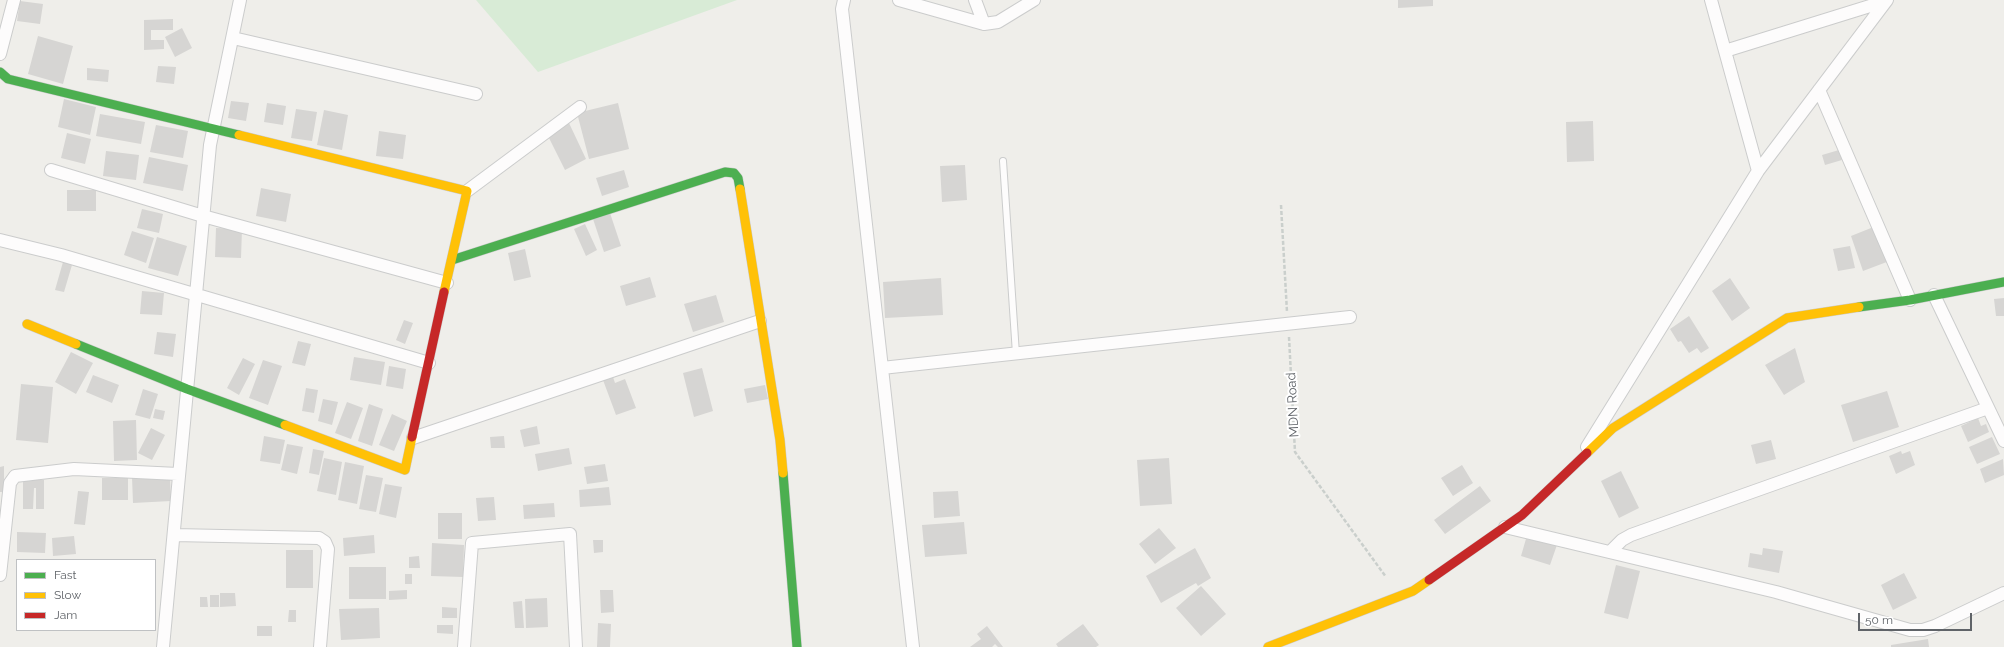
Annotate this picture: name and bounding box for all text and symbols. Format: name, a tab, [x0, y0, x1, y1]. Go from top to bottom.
street label: MDN Road	[1284, 372, 1302, 438]
legend	[16, 559, 156, 631]
text: Fast	[54, 568, 77, 582]
text: Slow	[54, 588, 81, 602]
scale bar	[1860, 605, 1974, 631]
text: Jam	[54, 608, 77, 622]
text: 50 m	[1865, 613, 1893, 627]

